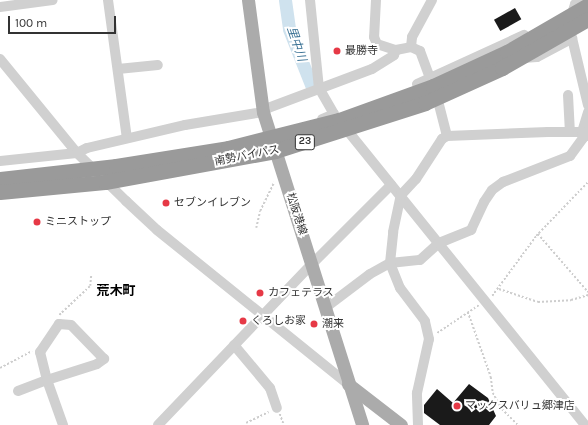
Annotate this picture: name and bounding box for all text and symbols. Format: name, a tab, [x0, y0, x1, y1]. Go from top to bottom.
scale bar	[10, 8, 118, 34]
text: 100 m	[15, 16, 47, 30]
water label: 里中川	[283, 25, 309, 63]
place label: 最勝寺	[345, 44, 378, 58]
marker: 最勝寺	[332, 46, 342, 56]
road number: 23	[294, 134, 316, 150]
street label: 南勢バイパス	[213, 143, 281, 169]
street label: 松阪港線	[283, 191, 309, 237]
place label: セブンイレブン	[174, 196, 251, 210]
marker: セブンイレブン	[161, 198, 171, 208]
place label: ミニストップ	[45, 215, 111, 229]
marker: ミニストップ	[32, 217, 42, 227]
district label: 荒木町	[97, 283, 135, 299]
place label: カフェテラス	[268, 286, 334, 300]
marker: カフェテラス	[255, 288, 265, 298]
place label: くろしお家	[251, 314, 306, 328]
marker: くろしお家	[238, 316, 248, 326]
place label: 潮来	[322, 317, 344, 331]
marker: 潮来	[309, 319, 319, 329]
place label: マックスバリュ郷津店	[465, 399, 575, 413]
marker: マックスバリュ郷津店	[452, 401, 462, 411]

